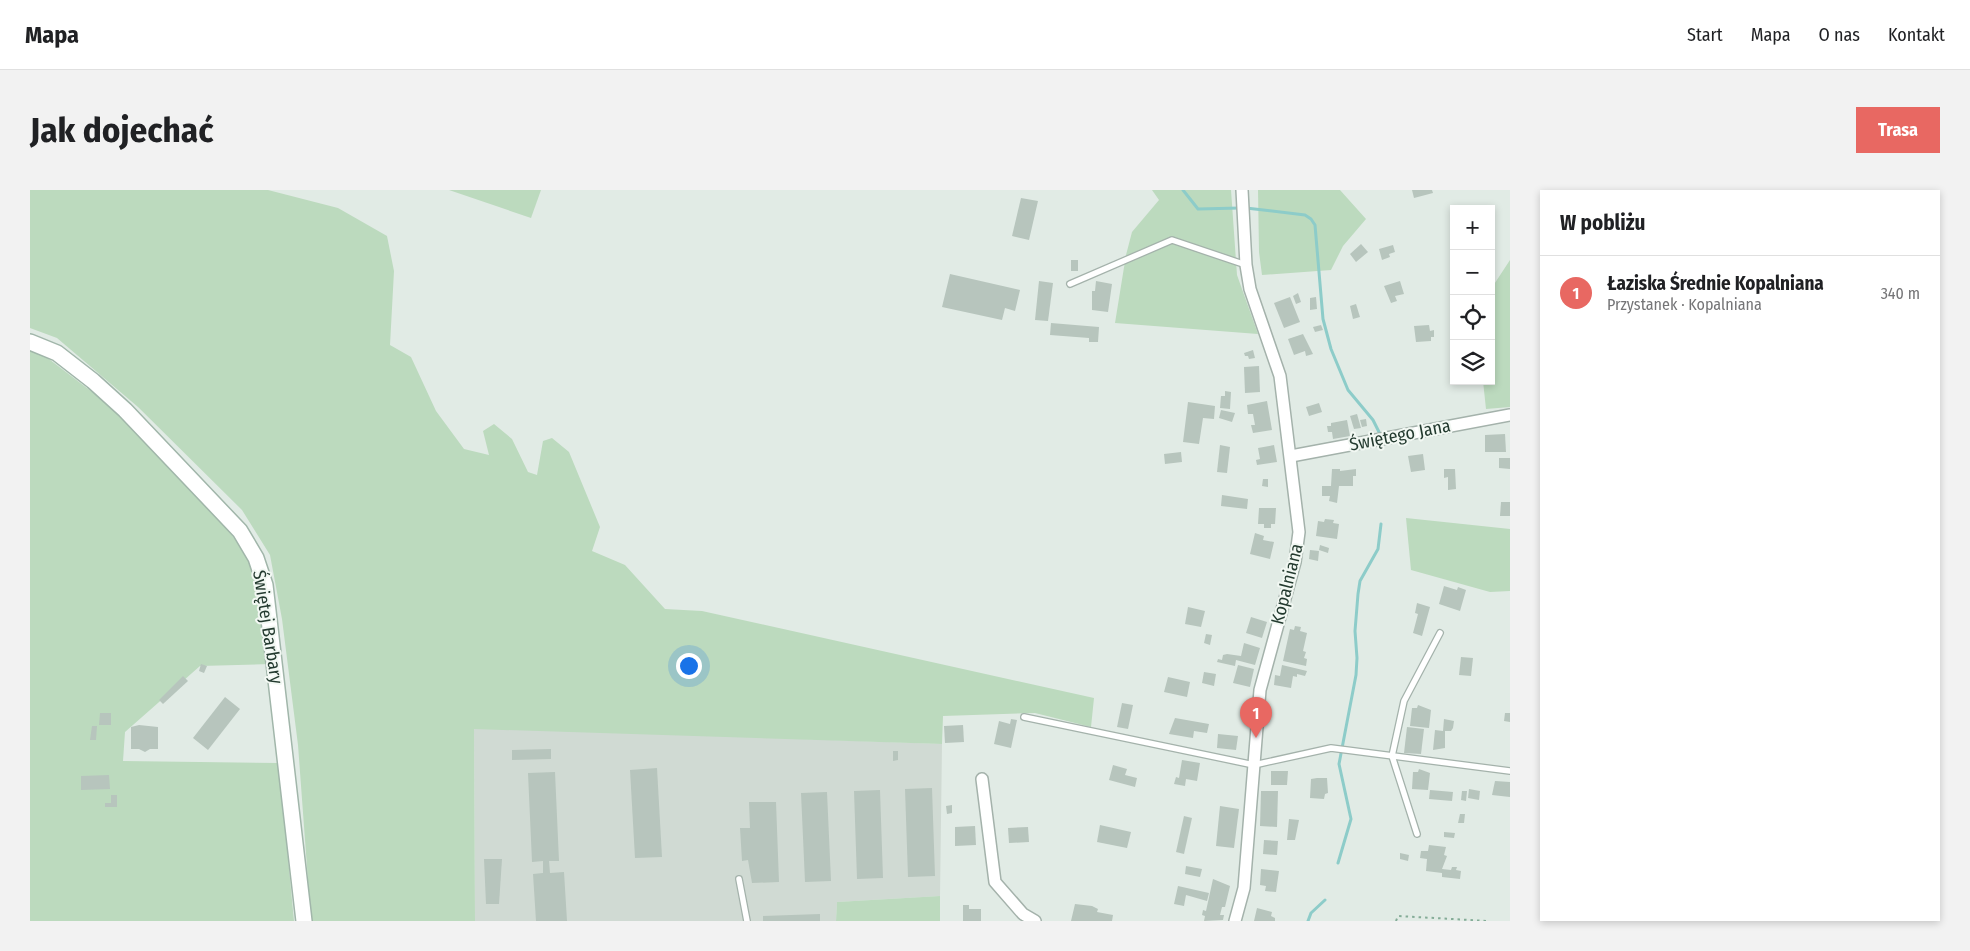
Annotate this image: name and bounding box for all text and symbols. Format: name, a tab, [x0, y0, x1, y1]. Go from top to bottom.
text: Mapa	[25, 21, 79, 49]
text: Start	[1687, 24, 1723, 46]
text: Mapa	[1751, 24, 1791, 46]
text: O nas	[1819, 24, 1860, 46]
text: Kontakt	[1888, 24, 1945, 46]
button: Trasa	[1856, 107, 1940, 153]
text: Jak dojechać	[30, 109, 213, 151]
map controls	[1450, 205, 1495, 385]
button: +	[1450, 205, 1495, 250]
text: W pobliżu	[1560, 210, 1645, 236]
button: −	[1450, 250, 1495, 295]
text: Łaziska Średnie Kopalniana	[1607, 272, 1824, 295]
text: 1	[1573, 284, 1579, 303]
text: 340 m	[1881, 284, 1920, 303]
button: locate	[1450, 295, 1495, 340]
text: Przystanek · Kopalniana	[1607, 295, 1762, 314]
button: layers	[1450, 340, 1495, 385]
street label: Świętego Jana	[1347, 413, 1453, 456]
street label: Kopalniana	[1266, 541, 1308, 627]
street label: Świętej Barbary	[248, 568, 289, 685]
your location	[676, 653, 702, 679]
pin: 1	[1240, 697, 1272, 738]

